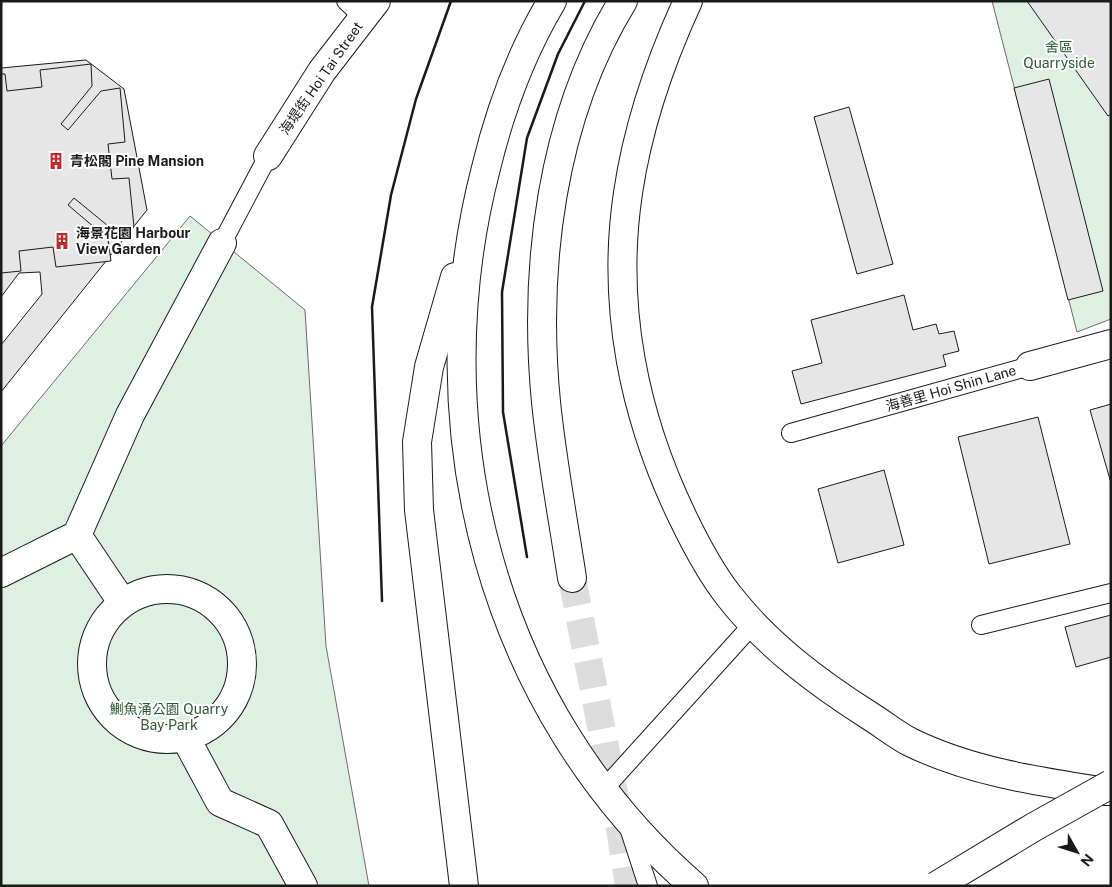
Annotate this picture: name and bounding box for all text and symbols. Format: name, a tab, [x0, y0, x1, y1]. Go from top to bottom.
street label: 海堤街 Hoi Tai Street	[276, 19, 366, 137]
park label: 舍區 Quarryside	[1023, 39, 1095, 71]
building icon: 青松閣 Pine Mansion	[46, 151, 66, 171]
place label: 青松閣 Pine Mansion	[70, 153, 204, 169]
place label: 海景花園 Harbour View Garden	[76, 225, 191, 257]
building icon: 海景花園 Harbour View Garden	[52, 231, 72, 251]
street label: 海善里 Hoi Shin Lane	[884, 362, 1018, 414]
park label: 鰂魚涌公園 Quarry Bay Park	[110, 701, 229, 733]
north arrow	[1052, 827, 1102, 877]
text: N	[1077, 851, 1097, 869]

